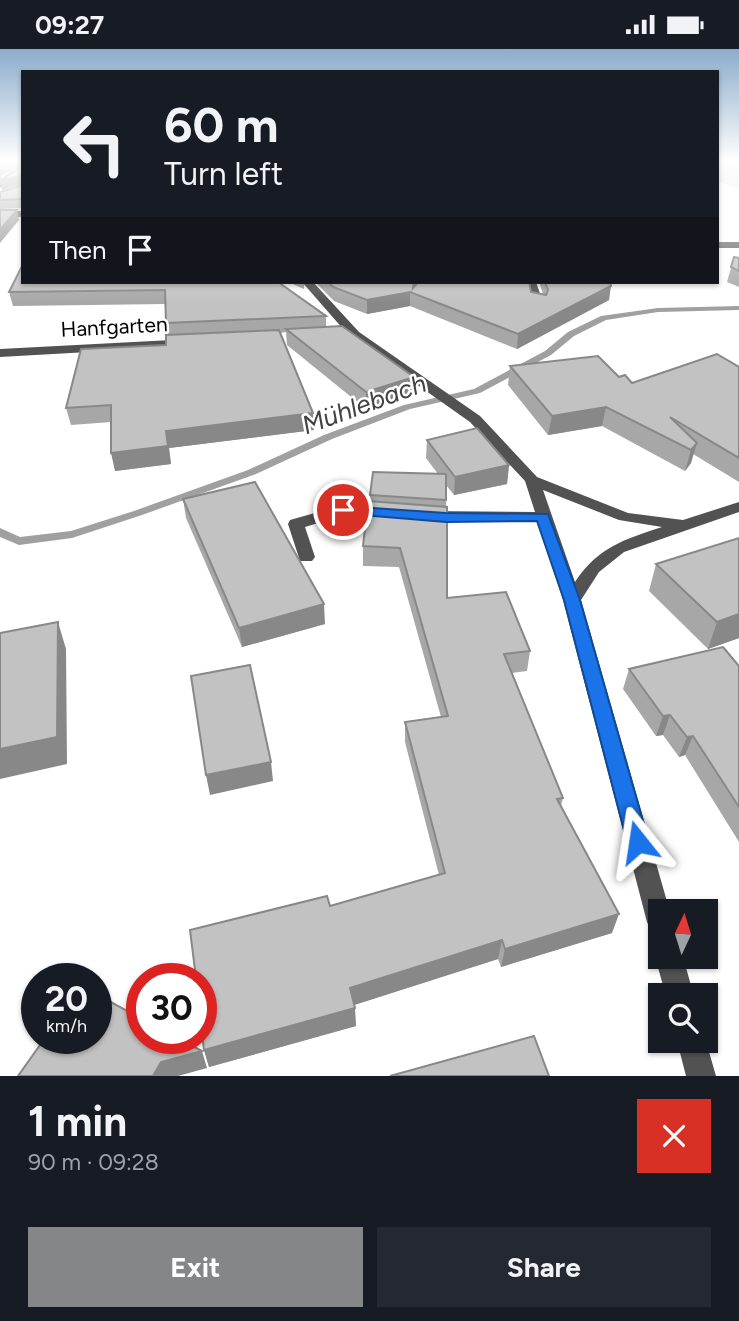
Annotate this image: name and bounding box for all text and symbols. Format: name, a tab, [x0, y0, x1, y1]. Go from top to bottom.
text: 09:27	[35, 9, 104, 41]
text: 60 m	[164, 95, 279, 154]
icon: left	[49, 98, 140, 189]
text: Turn left	[164, 155, 283, 193]
icon: arrive	[121, 231, 159, 269]
text: Then	[49, 234, 107, 266]
street label: Hanfgarten	[60, 311, 168, 342]
water label: Mühlebach	[297, 367, 431, 441]
pin	[313, 480, 373, 540]
icon: arrive	[324, 491, 362, 529]
position arrow	[601, 805, 675, 879]
north arrow	[648, 899, 718, 969]
map controls	[648, 899, 718, 1053]
speed limit sign: 30	[126, 963, 217, 1054]
text: 20	[45, 978, 88, 1020]
button: search	[648, 983, 718, 1053]
text: km/h	[46, 1015, 87, 1037]
text: 1 min	[28, 1096, 127, 1147]
button: close	[637, 1099, 711, 1173]
text: 90 m · 09:28	[28, 1148, 159, 1176]
button: Exit	[28, 1227, 363, 1307]
button: Share	[377, 1227, 711, 1307]

